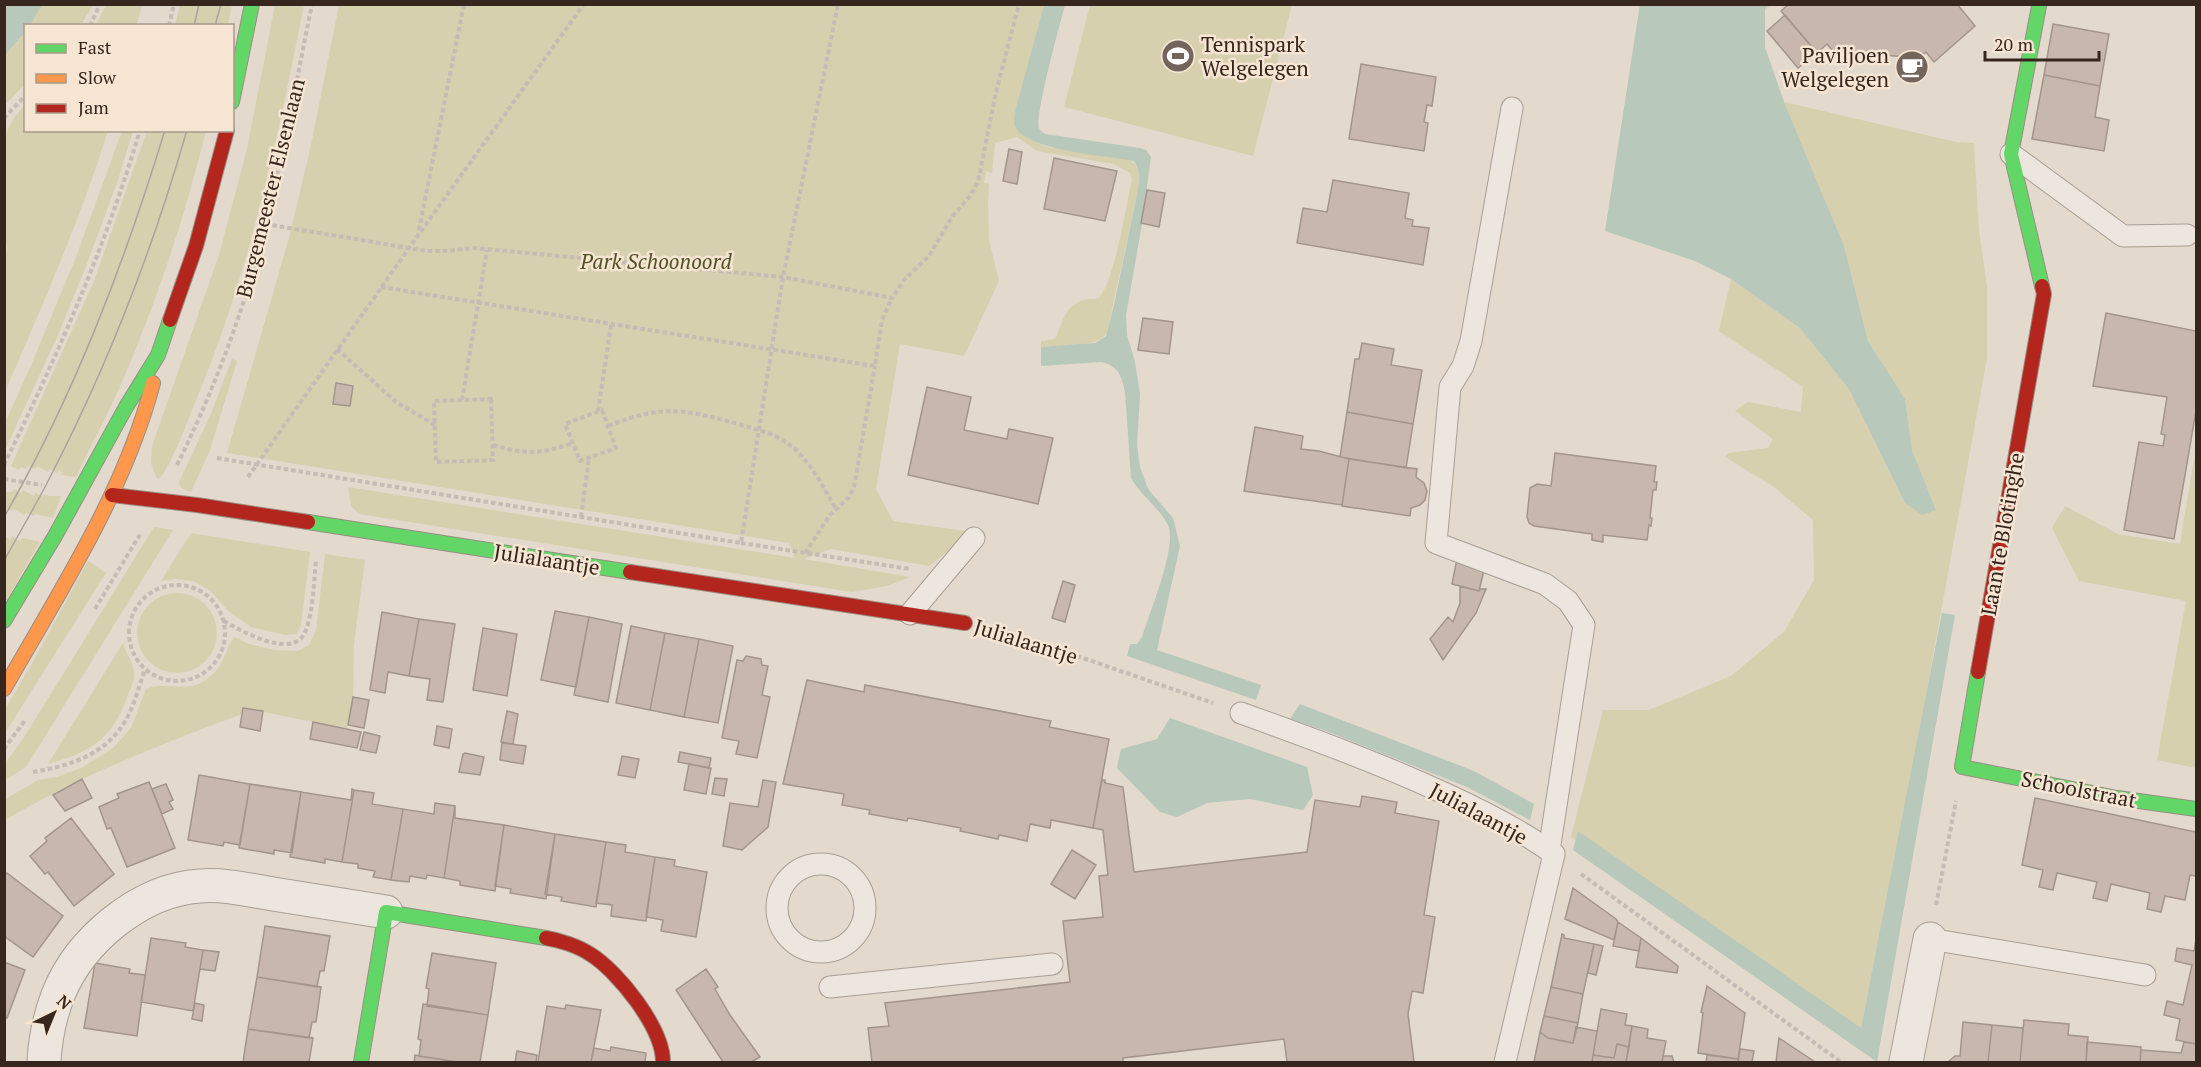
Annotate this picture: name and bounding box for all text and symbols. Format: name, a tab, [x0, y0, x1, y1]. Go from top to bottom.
legend	[24, 24, 234, 132]
scale bar	[1985, 24, 2099, 62]
place label: Tennispark Welgelegen	[1201, 30, 1309, 82]
text: 20 m	[1994, 32, 2034, 56]
text: Fast	[78, 35, 112, 59]
sports icon: Tennispark Welgelegen	[1160, 38, 1196, 74]
place label: Paviljoen Welgelegen	[1781, 41, 1890, 93]
cafe icon: Paviljoen Welgelegen	[1894, 49, 1930, 85]
text: Slow	[78, 65, 117, 89]
street label: Burgemeester Elsenlaan	[229, 75, 311, 301]
text: Jam	[78, 95, 109, 119]
park label: Park Schoonoord	[579, 247, 733, 275]
street label: Laan te Blotinghe	[1974, 450, 2030, 618]
street label: Julialaantje	[492, 537, 602, 581]
street label: Julialaantje	[971, 612, 1081, 670]
street label: Schoolstraat	[2019, 764, 2139, 814]
street label: Julialaantje	[1425, 776, 1533, 850]
north arrow	[24, 983, 84, 1043]
text: N	[52, 990, 76, 1014]

